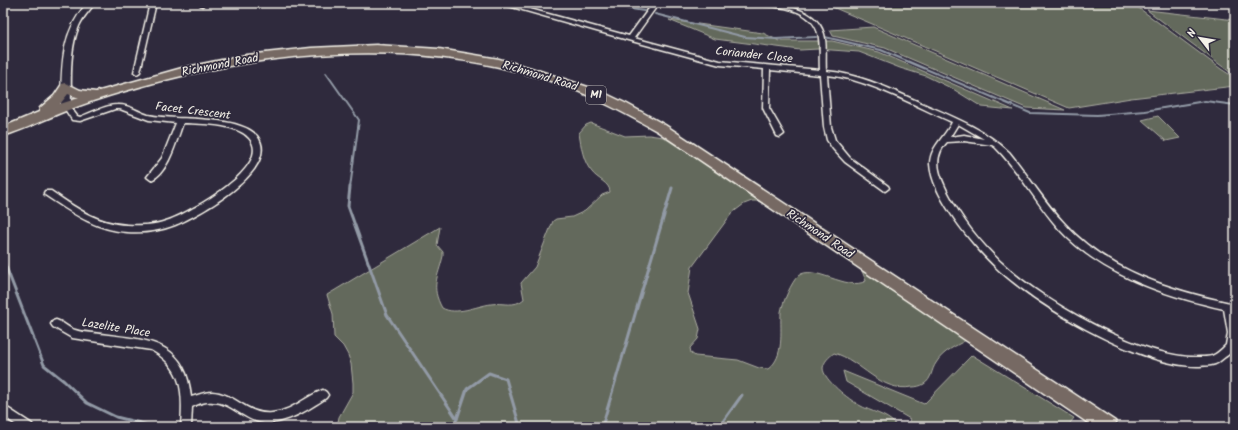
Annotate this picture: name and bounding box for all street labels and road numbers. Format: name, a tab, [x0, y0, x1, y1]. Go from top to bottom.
street label: Coriander Close	[714, 41, 794, 69]
street label: Richmond Road	[180, 48, 261, 82]
street label: Richmond Road	[500, 56, 581, 97]
road number: M1	[586, 86, 606, 104]
street label: Facet Crescent	[154, 97, 232, 125]
street label: Richmond Road	[782, 204, 858, 264]
street label: Lazelite Place	[80, 313, 152, 343]

